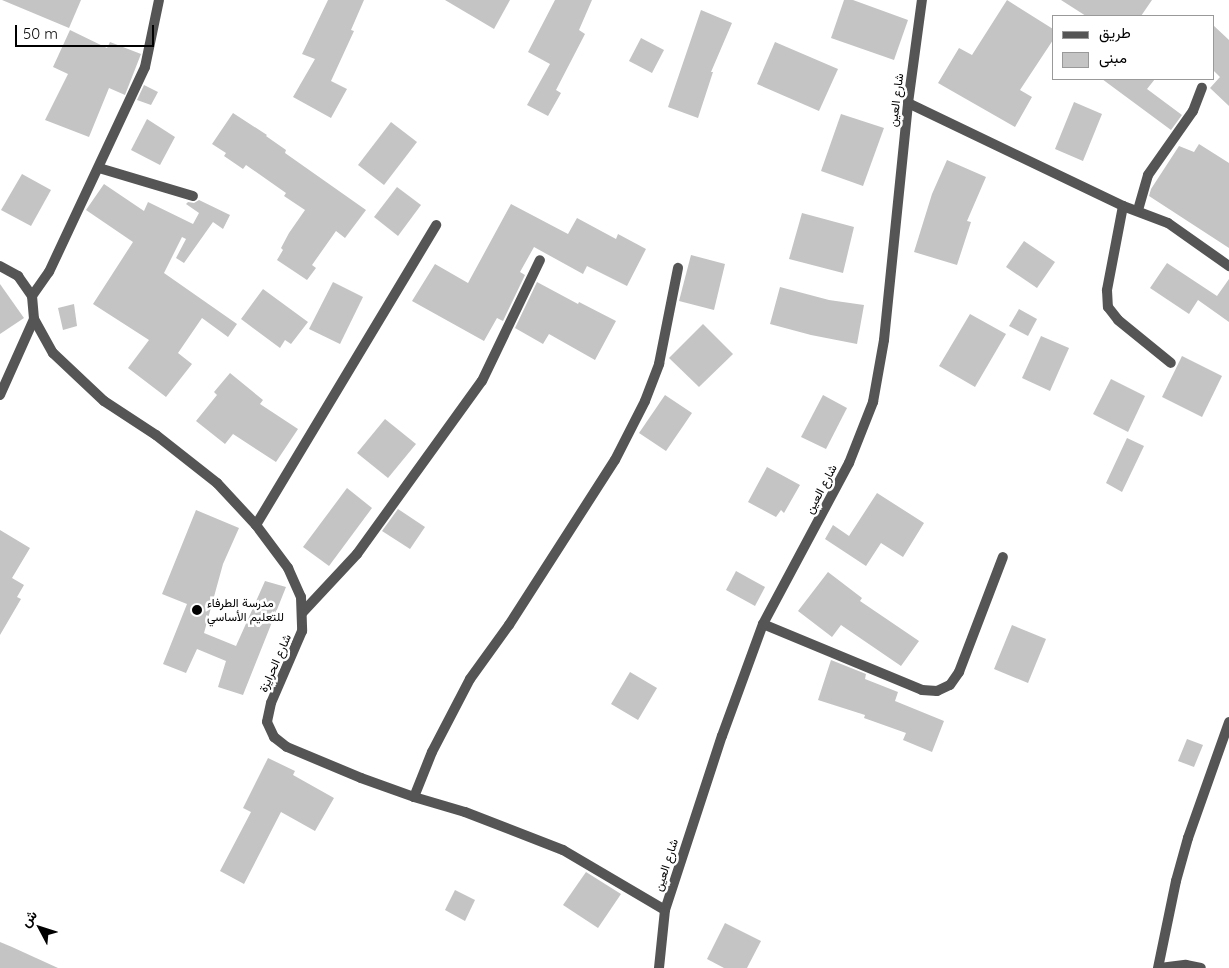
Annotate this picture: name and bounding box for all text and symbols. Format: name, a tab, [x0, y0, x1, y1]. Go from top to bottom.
scale bar	[18, 15, 156, 47]
legend	[1052, 15, 1214, 80]
text: طريق	[1099, 23, 1131, 42]
text: 50 m	[23, 24, 58, 43]
text: مبنى	[1099, 48, 1127, 67]
street label: شارع العين	[886, 72, 906, 128]
street label: شارع العين	[802, 462, 840, 516]
place label: مدرسة الطرفاء للتعليم الأساسي	[207, 596, 284, 624]
marker: مدرسة الطرفاء للتعليم الأساسي	[191, 604, 203, 616]
street label: شارع الحرايزة	[256, 632, 294, 694]
street label: شارع العين	[651, 837, 681, 893]
north arrow	[15, 903, 65, 953]
text: ش	[16, 906, 41, 931]

